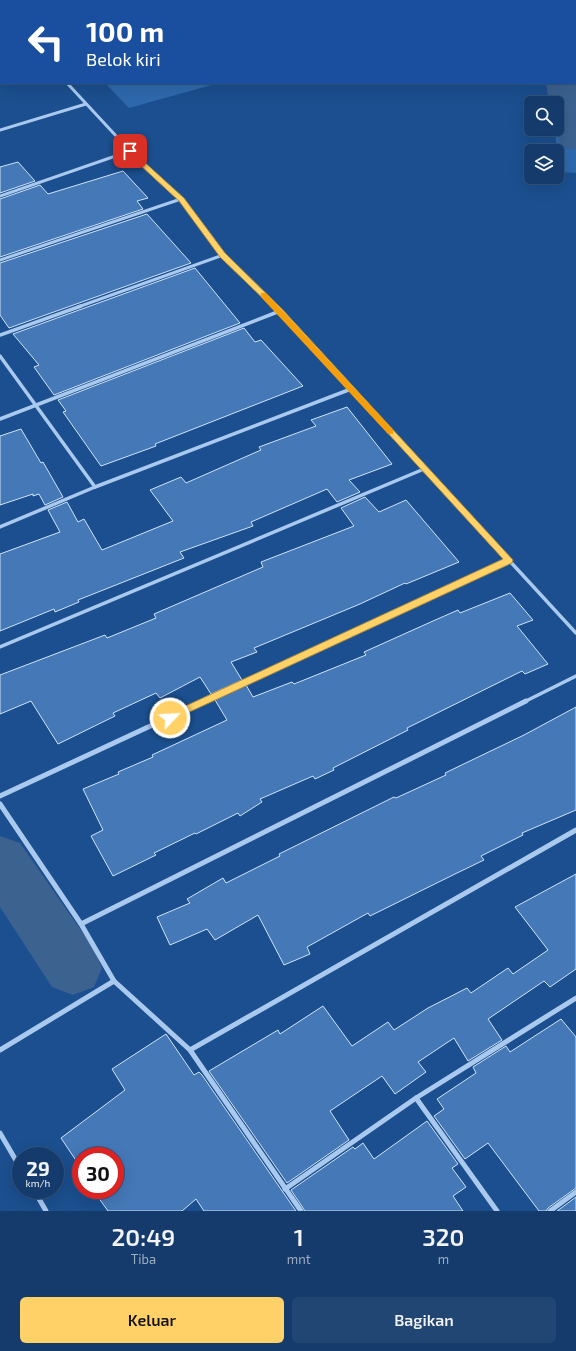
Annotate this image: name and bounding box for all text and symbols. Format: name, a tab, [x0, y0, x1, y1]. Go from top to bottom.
text: 100 m	[86, 14, 164, 48]
icon: left	[20, 16, 72, 68]
text: Belok kiri	[86, 48, 161, 70]
map controls	[524, 96, 564, 184]
button: search	[524, 96, 564, 136]
pin	[113, 134, 147, 168]
icon: arrive	[119, 140, 141, 162]
button: layers	[524, 144, 564, 184]
position arrow	[149, 697, 191, 739]
speed limit sign: 30	[72, 1147, 124, 1199]
text: 29	[26, 1156, 50, 1180]
text: km/h	[26, 1177, 50, 1189]
text: 20:49	[112, 1222, 175, 1251]
text: 1	[294, 1222, 304, 1251]
text: 320	[422, 1222, 464, 1251]
text: Tiba	[131, 1251, 156, 1267]
text: mnt	[287, 1251, 311, 1267]
text: m	[438, 1251, 449, 1267]
button: Keluar	[20, 1297, 284, 1343]
button: Bagikan	[292, 1297, 556, 1343]

